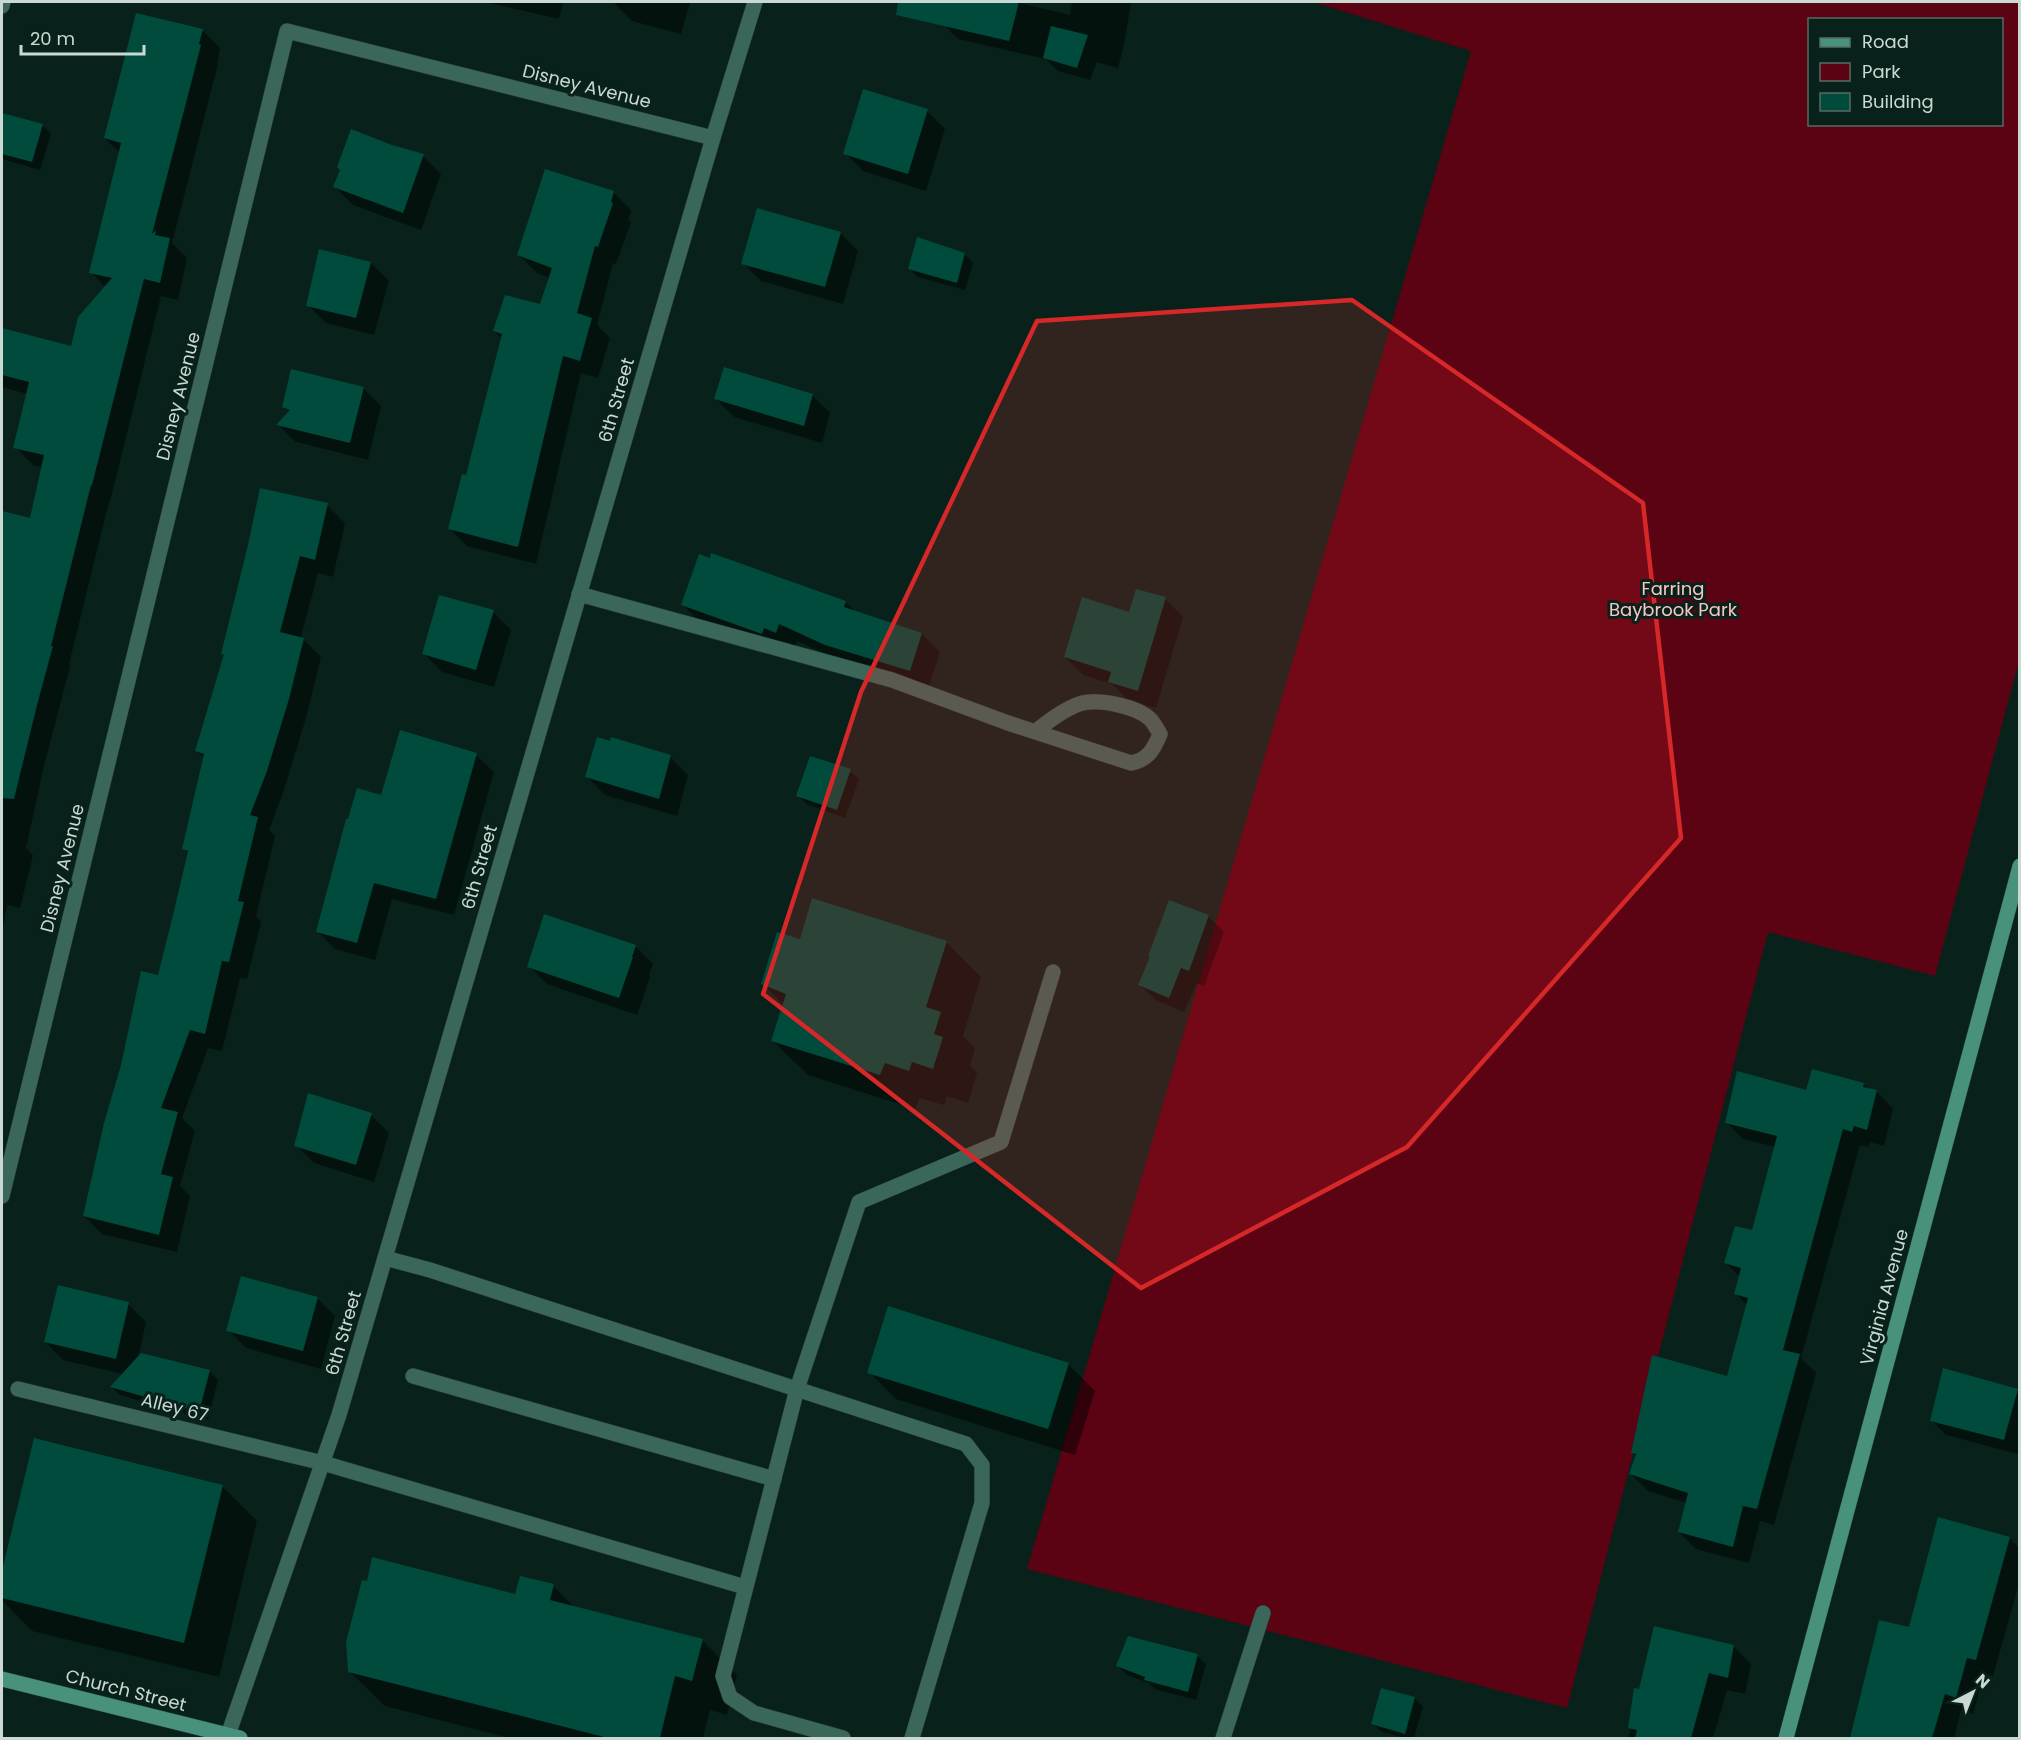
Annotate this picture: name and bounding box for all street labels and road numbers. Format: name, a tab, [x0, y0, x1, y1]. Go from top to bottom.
street label: Disney Avenue	[520, 58, 654, 114]
street label: Disney Avenue	[150, 329, 206, 463]
street label: 6th Street	[592, 355, 640, 445]
street label: Disney Avenue	[34, 801, 90, 935]
street label: 6th Street	[455, 822, 503, 912]
street label: Virginia Avenue	[1854, 1226, 1914, 1368]
street label: 6th Street	[319, 1288, 367, 1378]
street label: Alley 67	[139, 1387, 211, 1427]
street label: Church Street	[63, 1663, 189, 1717]

